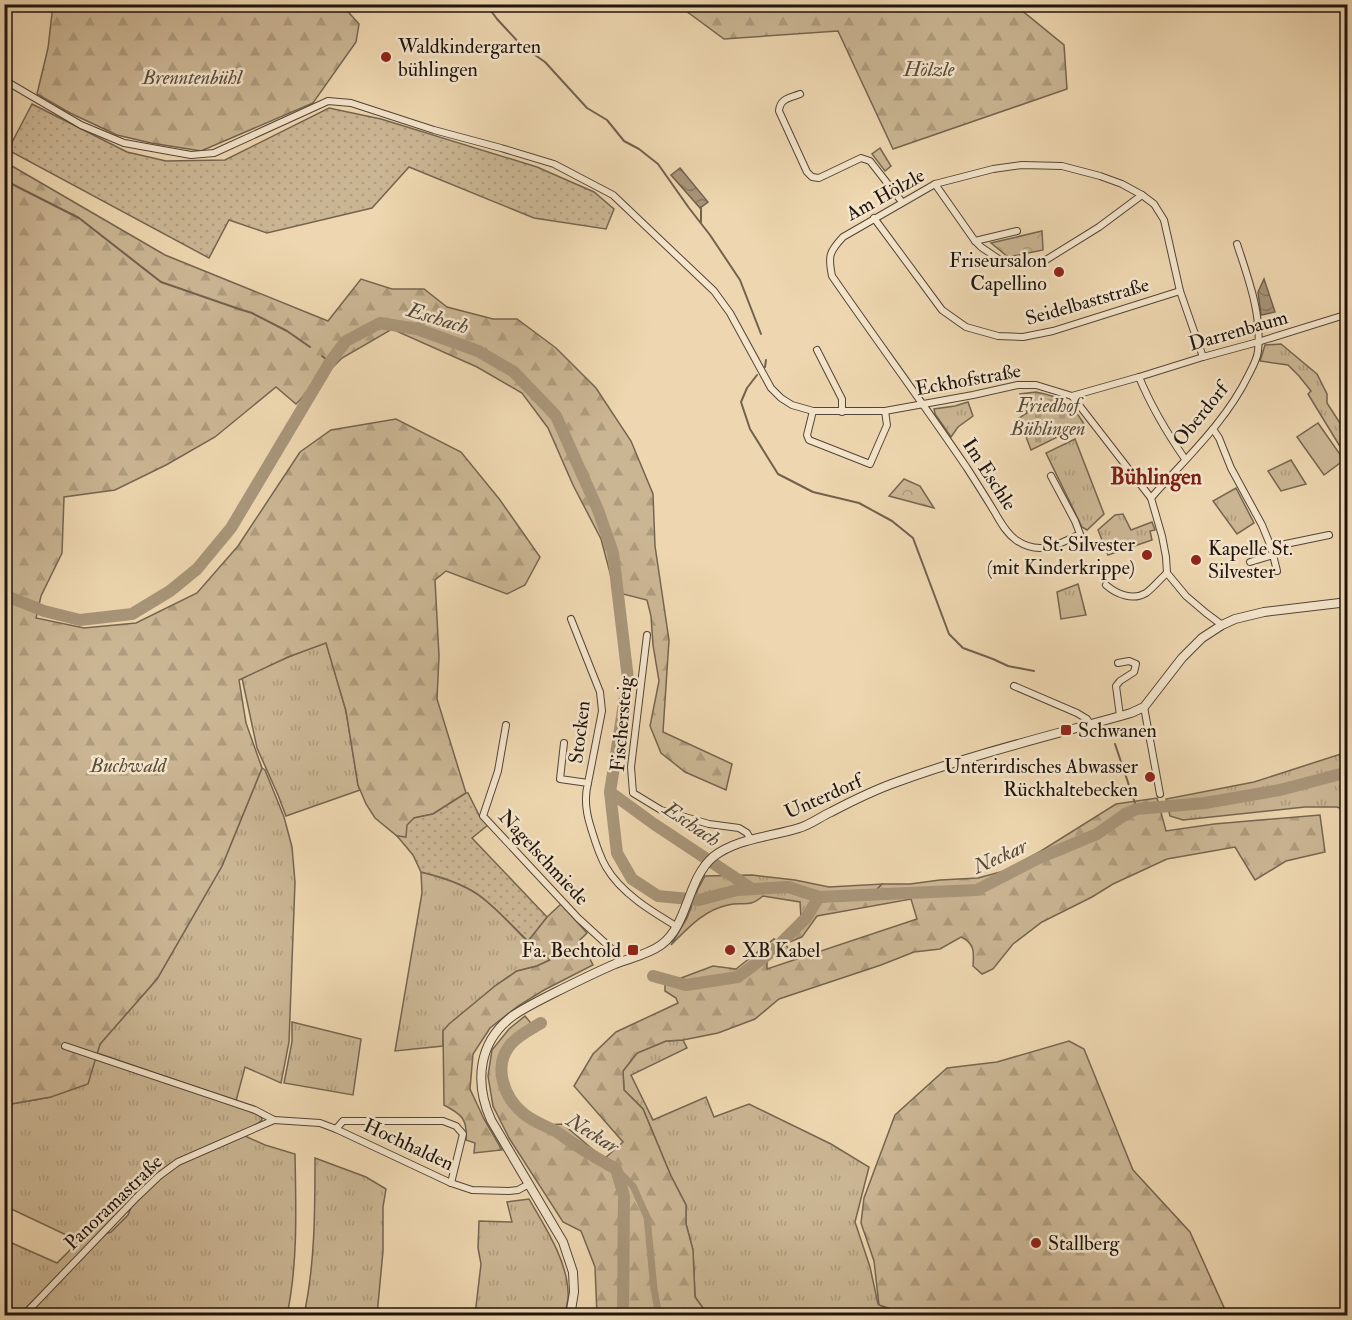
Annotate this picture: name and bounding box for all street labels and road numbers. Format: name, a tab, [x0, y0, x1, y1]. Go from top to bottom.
street label: Am Hölzle	[841, 163, 929, 227]
street label: Seidelbaststraße	[1022, 272, 1152, 331]
street label: Darrenbaum	[1186, 304, 1291, 357]
street label: Eckhofstraße	[913, 358, 1023, 401]
street label: Oberdorf	[1167, 375, 1236, 451]
street label: Im Eschle	[957, 433, 1022, 515]
street label: Fischersteig	[605, 674, 638, 773]
street label: Stocken	[563, 699, 596, 765]
street label: Unterdorf	[781, 767, 869, 825]
street label: Nagelschmiede	[493, 804, 594, 910]
street label: Hochhalden	[360, 1113, 458, 1176]
street label: Panoramastraße	[59, 1149, 168, 1255]

